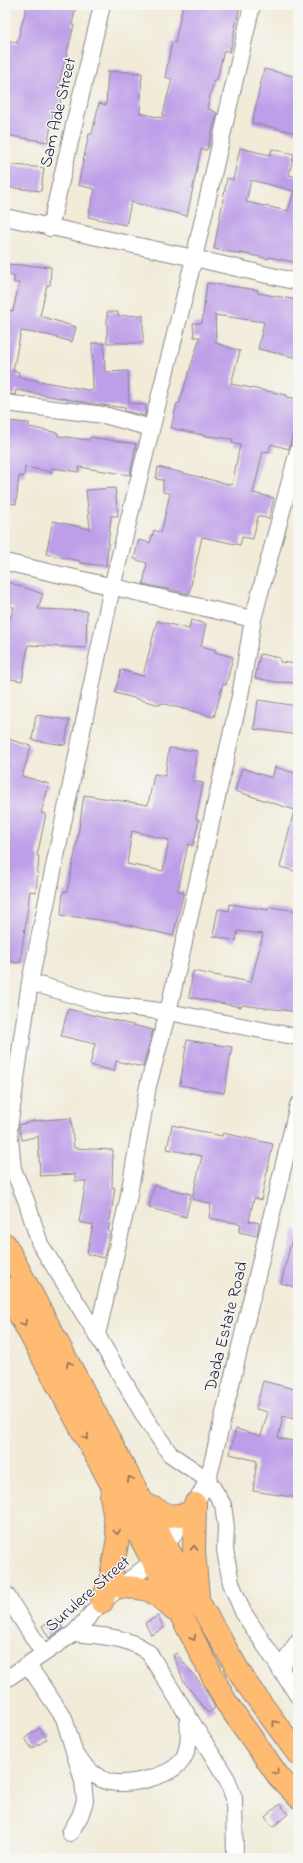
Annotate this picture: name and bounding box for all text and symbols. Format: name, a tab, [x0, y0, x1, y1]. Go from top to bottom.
street label: Sam Ade Street	[34, 55, 83, 170]
street label: Dada Estate Road	[198, 1258, 255, 1395]
one-way arrow	[19, 1319, 26, 1326]
one-way arrow	[66, 1361, 74, 1368]
one-way arrow	[81, 1433, 88, 1440]
one-way arrow	[127, 1476, 135, 1483]
one-way arrow	[112, 1528, 121, 1535]
one-way arrow	[190, 1545, 198, 1551]
street label: Surulere Street	[40, 1550, 136, 1638]
one-way arrow	[188, 1634, 196, 1641]
one-way arrow	[273, 1720, 280, 1727]
one-way arrow	[271, 1768, 278, 1775]

